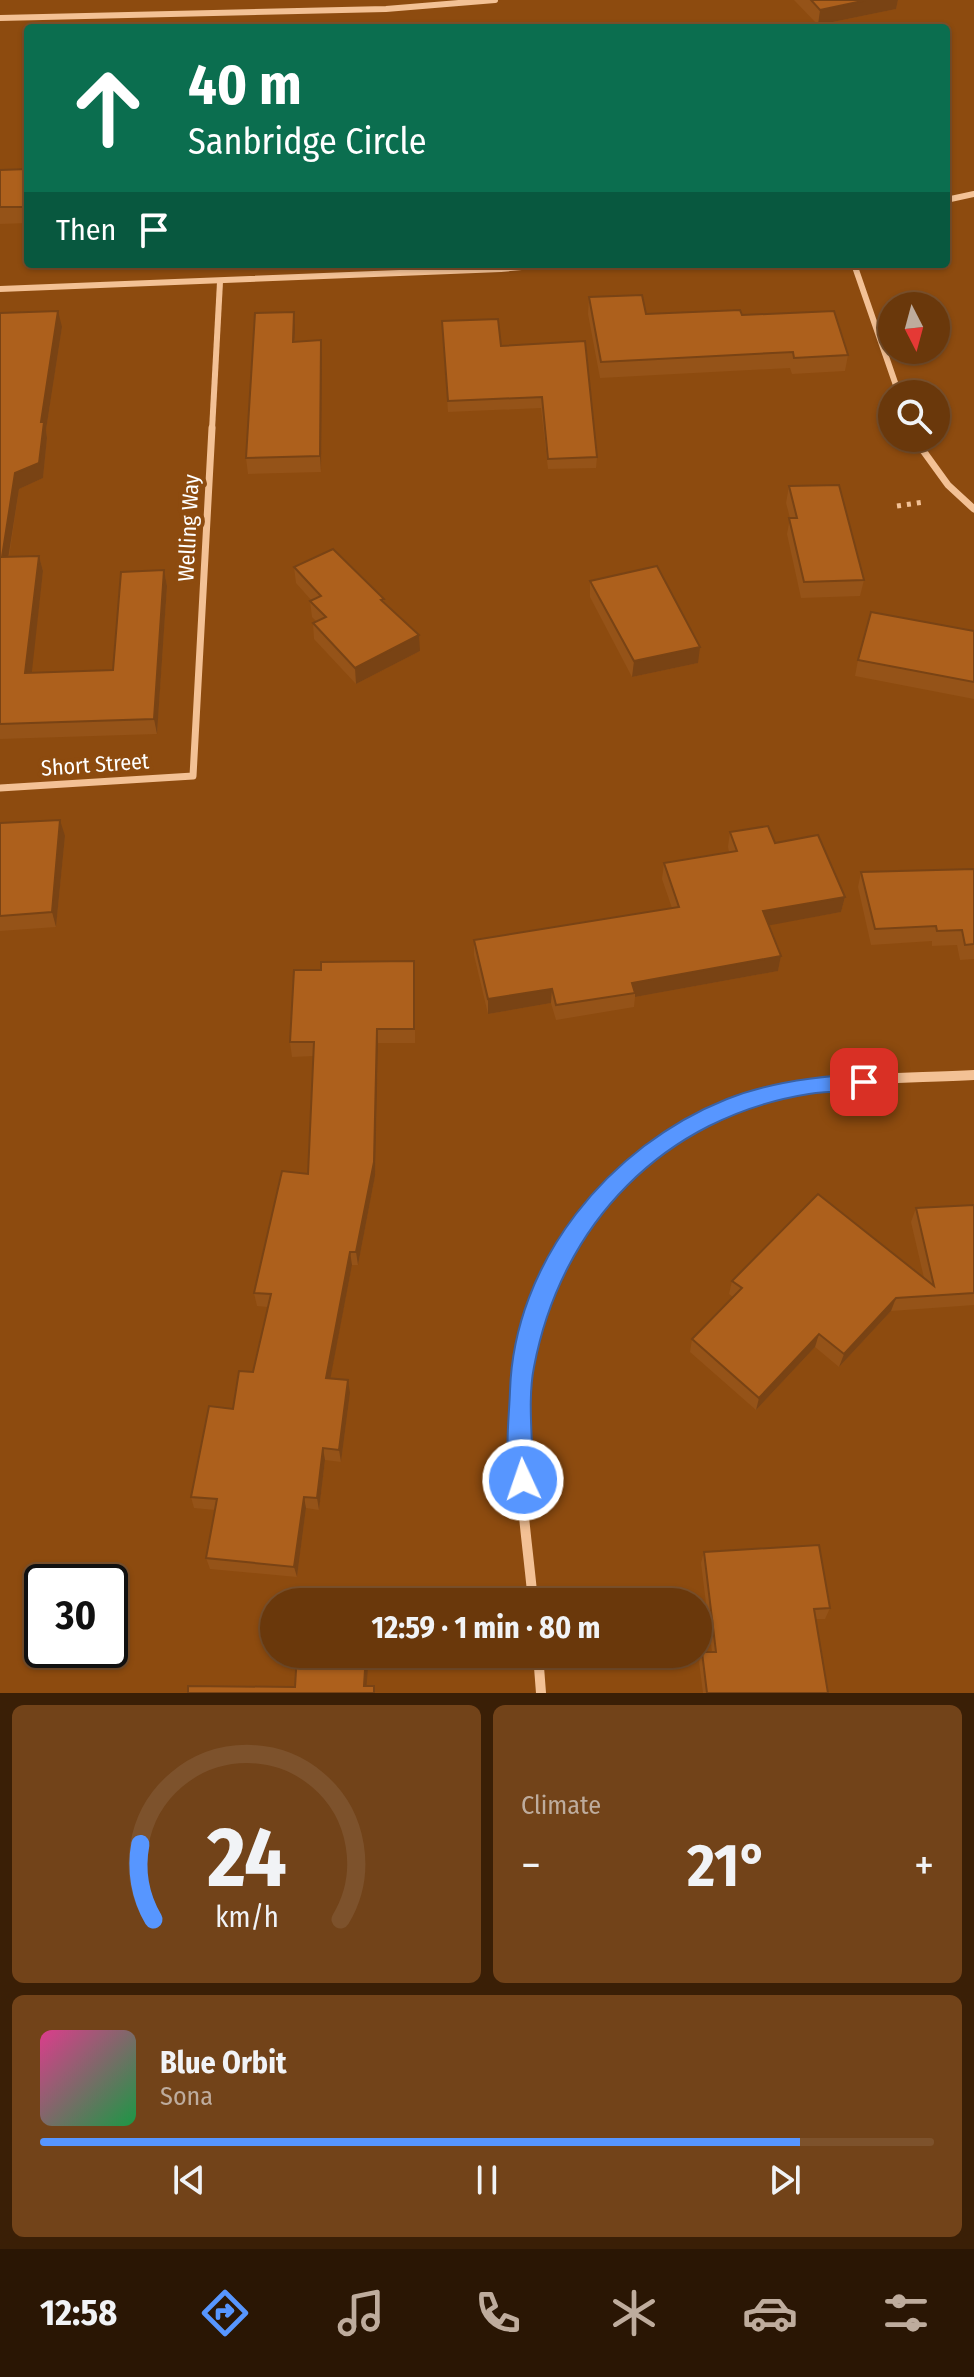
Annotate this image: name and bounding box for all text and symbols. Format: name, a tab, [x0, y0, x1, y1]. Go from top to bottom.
text: 40 m	[188, 52, 302, 119]
icon: ahead	[56, 56, 160, 160]
text: Sanbridge Circle	[188, 120, 427, 164]
icon: arrive	[132, 208, 176, 252]
text: Then	[56, 212, 116, 248]
north arrow	[878, 292, 950, 364]
map controls	[878, 292, 950, 452]
button: search	[878, 380, 950, 452]
street label: Welling Way	[172, 473, 205, 582]
street label: Short Street	[40, 747, 151, 782]
pin	[830, 1048, 898, 1116]
icon: arrive	[842, 1060, 886, 1104]
position arrow	[481, 1438, 565, 1522]
speed limit sign: 30	[24, 1564, 128, 1668]
text: 12:59 · 1 min · 80 m	[372, 1610, 600, 1646]
text: Climate	[521, 1790, 601, 1821]
text: 24	[206, 1808, 286, 1908]
text: 21°	[687, 1830, 768, 1902]
text: −	[521, 1839, 541, 1892]
text: +	[914, 1839, 934, 1892]
text: km/h	[215, 1900, 278, 1935]
text: Blue Orbit	[160, 2045, 286, 2081]
text: Sona	[160, 2081, 213, 2112]
icon: previous	[167, 2158, 211, 2202]
icon: pause	[465, 2158, 509, 2202]
icon: next	[763, 2158, 807, 2202]
icon: directions	[197, 2285, 253, 2341]
icon: music	[333, 2285, 389, 2341]
icon: phone	[470, 2285, 526, 2341]
icon: climate	[606, 2285, 662, 2341]
icon: car	[742, 2285, 798, 2341]
icon: filters	[878, 2285, 934, 2341]
text: 12:58	[40, 2291, 117, 2335]

